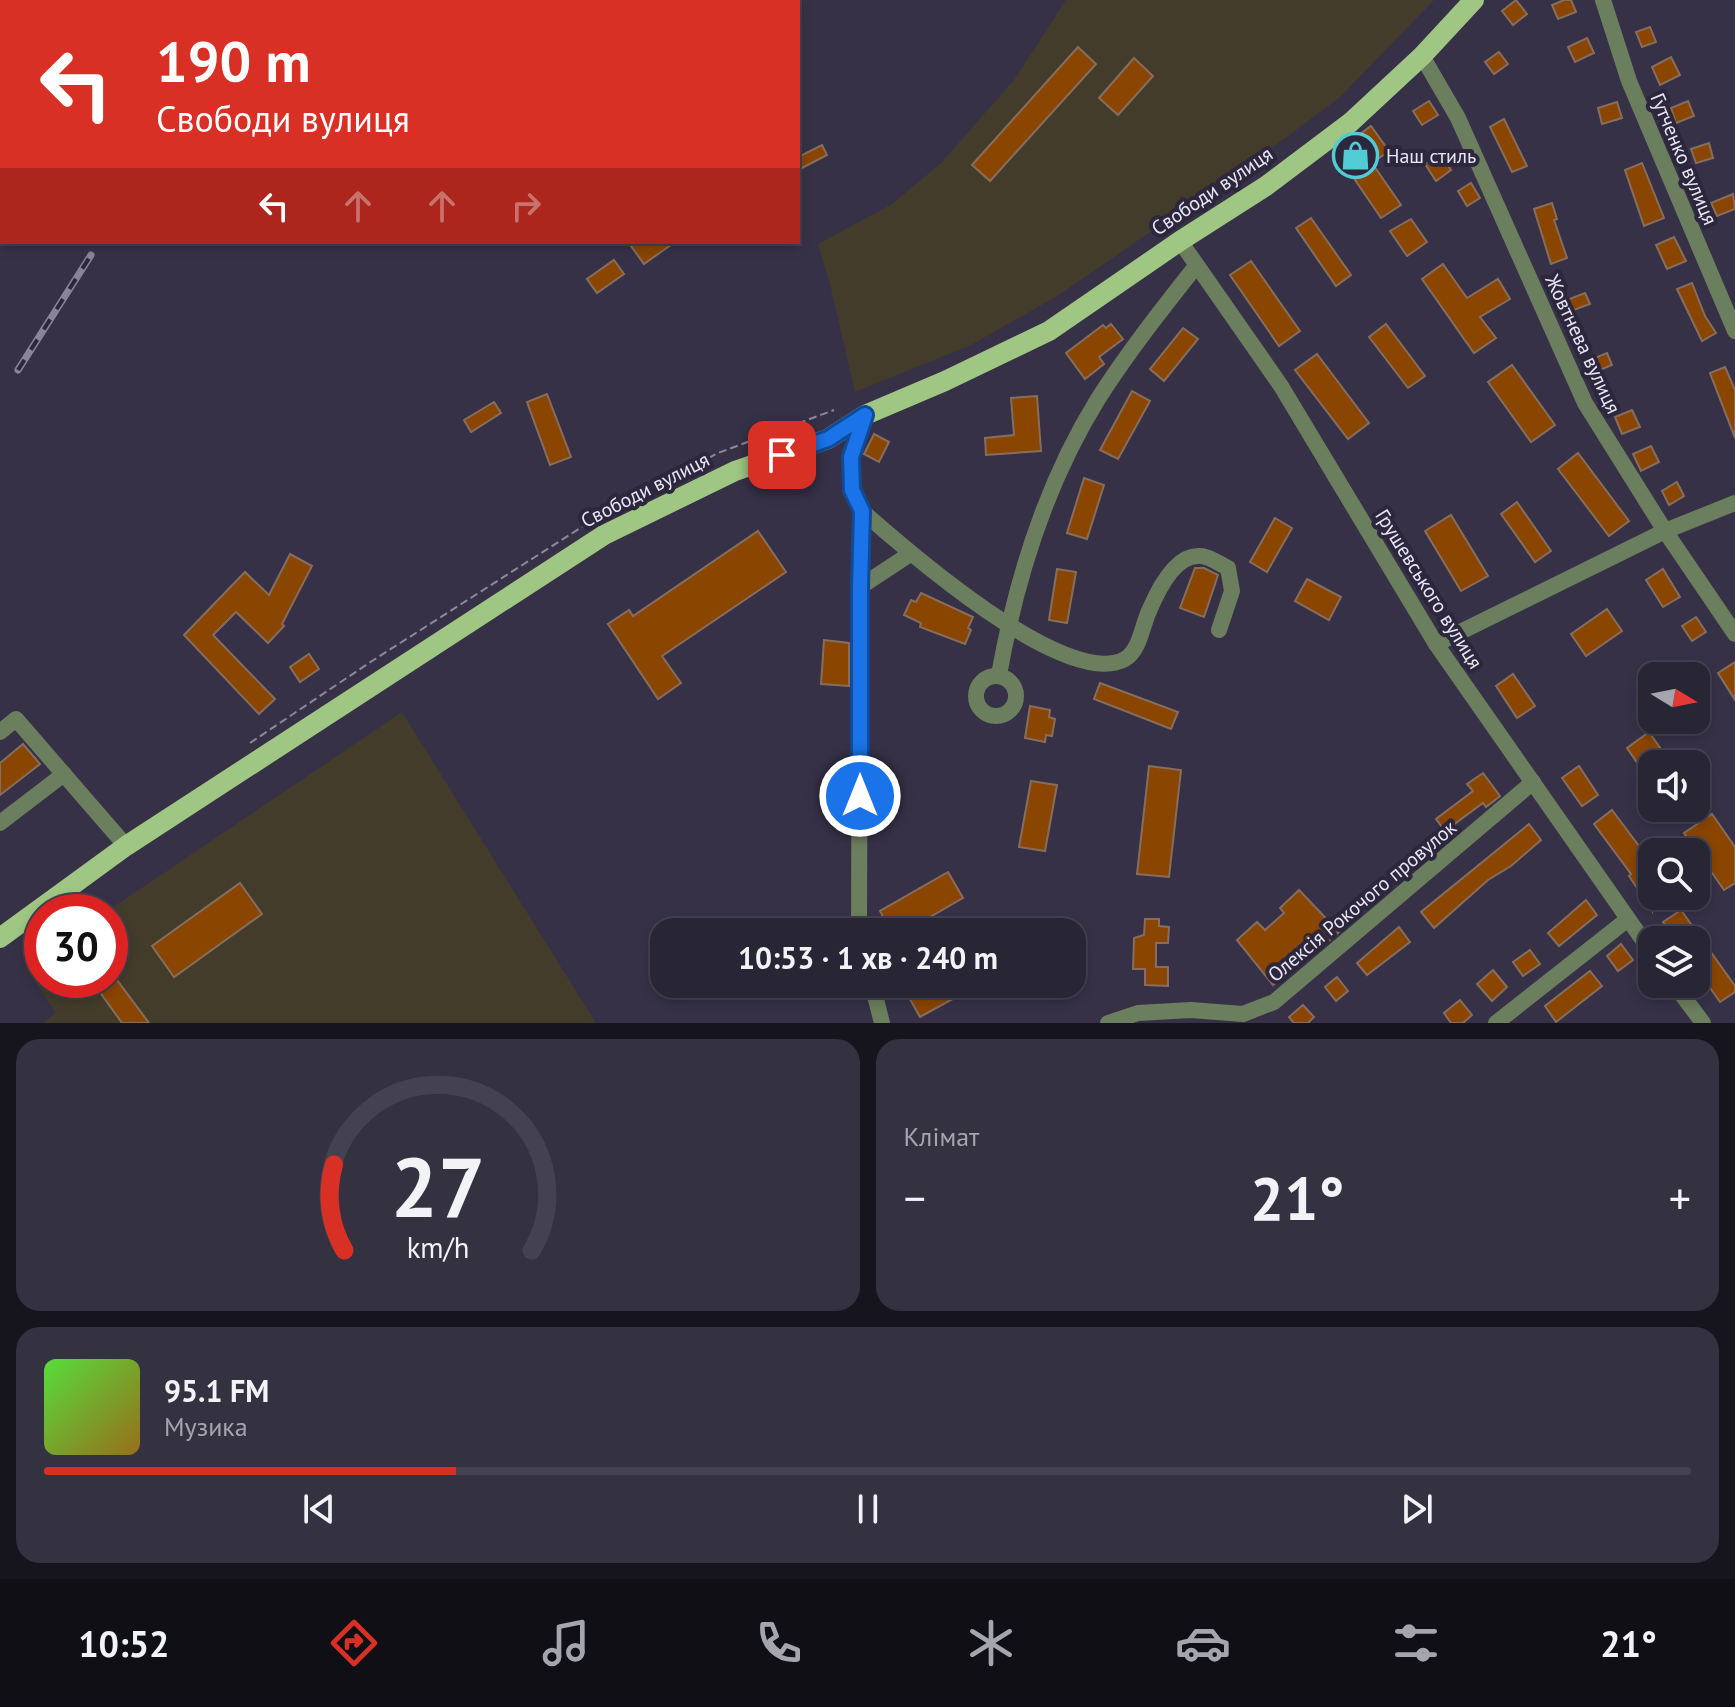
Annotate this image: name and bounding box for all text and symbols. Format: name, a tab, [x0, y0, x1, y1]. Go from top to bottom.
text: 190 m	[156, 25, 311, 97]
icon: left	[24, 32, 128, 136]
street label: Гутченко вулиця	[1645, 89, 1723, 229]
text: Свободи вулиця	[156, 95, 410, 142]
shop icon: Наш стиль	[1331, 132, 1379, 180]
street label: Свободи вулиця	[1146, 141, 1278, 241]
place label: Наш стиль	[1386, 143, 1476, 169]
icon: left	[252, 184, 296, 228]
icon: ahead	[336, 184, 380, 228]
icon: ahead	[420, 184, 464, 228]
icon: right	[504, 184, 548, 228]
street label: Жовтнева вулиця	[1539, 269, 1627, 418]
pin	[748, 421, 816, 489]
icon: arrive	[760, 433, 804, 477]
street label: Свободи вулиця	[576, 446, 714, 534]
street label: Грушевського вулиця	[1369, 504, 1489, 674]
north arrow	[1638, 662, 1710, 734]
map controls	[1638, 662, 1710, 998]
button: sound	[1638, 750, 1710, 822]
position arrow	[818, 754, 902, 838]
street label: Олексія Рокочого провулок	[1262, 814, 1462, 988]
button: search	[1638, 838, 1710, 910]
speed limit sign: 30	[24, 894, 128, 998]
button: layers	[1638, 926, 1710, 998]
text: 10:53 · 1 хв · 240 m	[738, 938, 998, 977]
text: Клімат	[904, 1120, 979, 1153]
text: 27	[391, 1132, 485, 1240]
text: 21°	[1250, 1159, 1344, 1237]
text: −	[904, 1169, 926, 1226]
text: +	[1669, 1169, 1691, 1226]
text: km/h	[406, 1229, 469, 1266]
text: 95.1 FM	[164, 1371, 269, 1410]
text: Музика	[164, 1410, 248, 1443]
icon: previous	[297, 1487, 341, 1531]
icon: pause	[846, 1487, 890, 1531]
icon: next	[1395, 1487, 1439, 1531]
icon: directions	[326, 1615, 382, 1671]
icon: music	[538, 1615, 594, 1671]
icon: phone	[751, 1615, 807, 1671]
icon: climate	[963, 1615, 1019, 1671]
icon: car	[1175, 1615, 1231, 1671]
icon: filters	[1388, 1615, 1444, 1671]
text: 10:52	[78, 1620, 170, 1667]
text: 21°	[1600, 1620, 1657, 1667]

